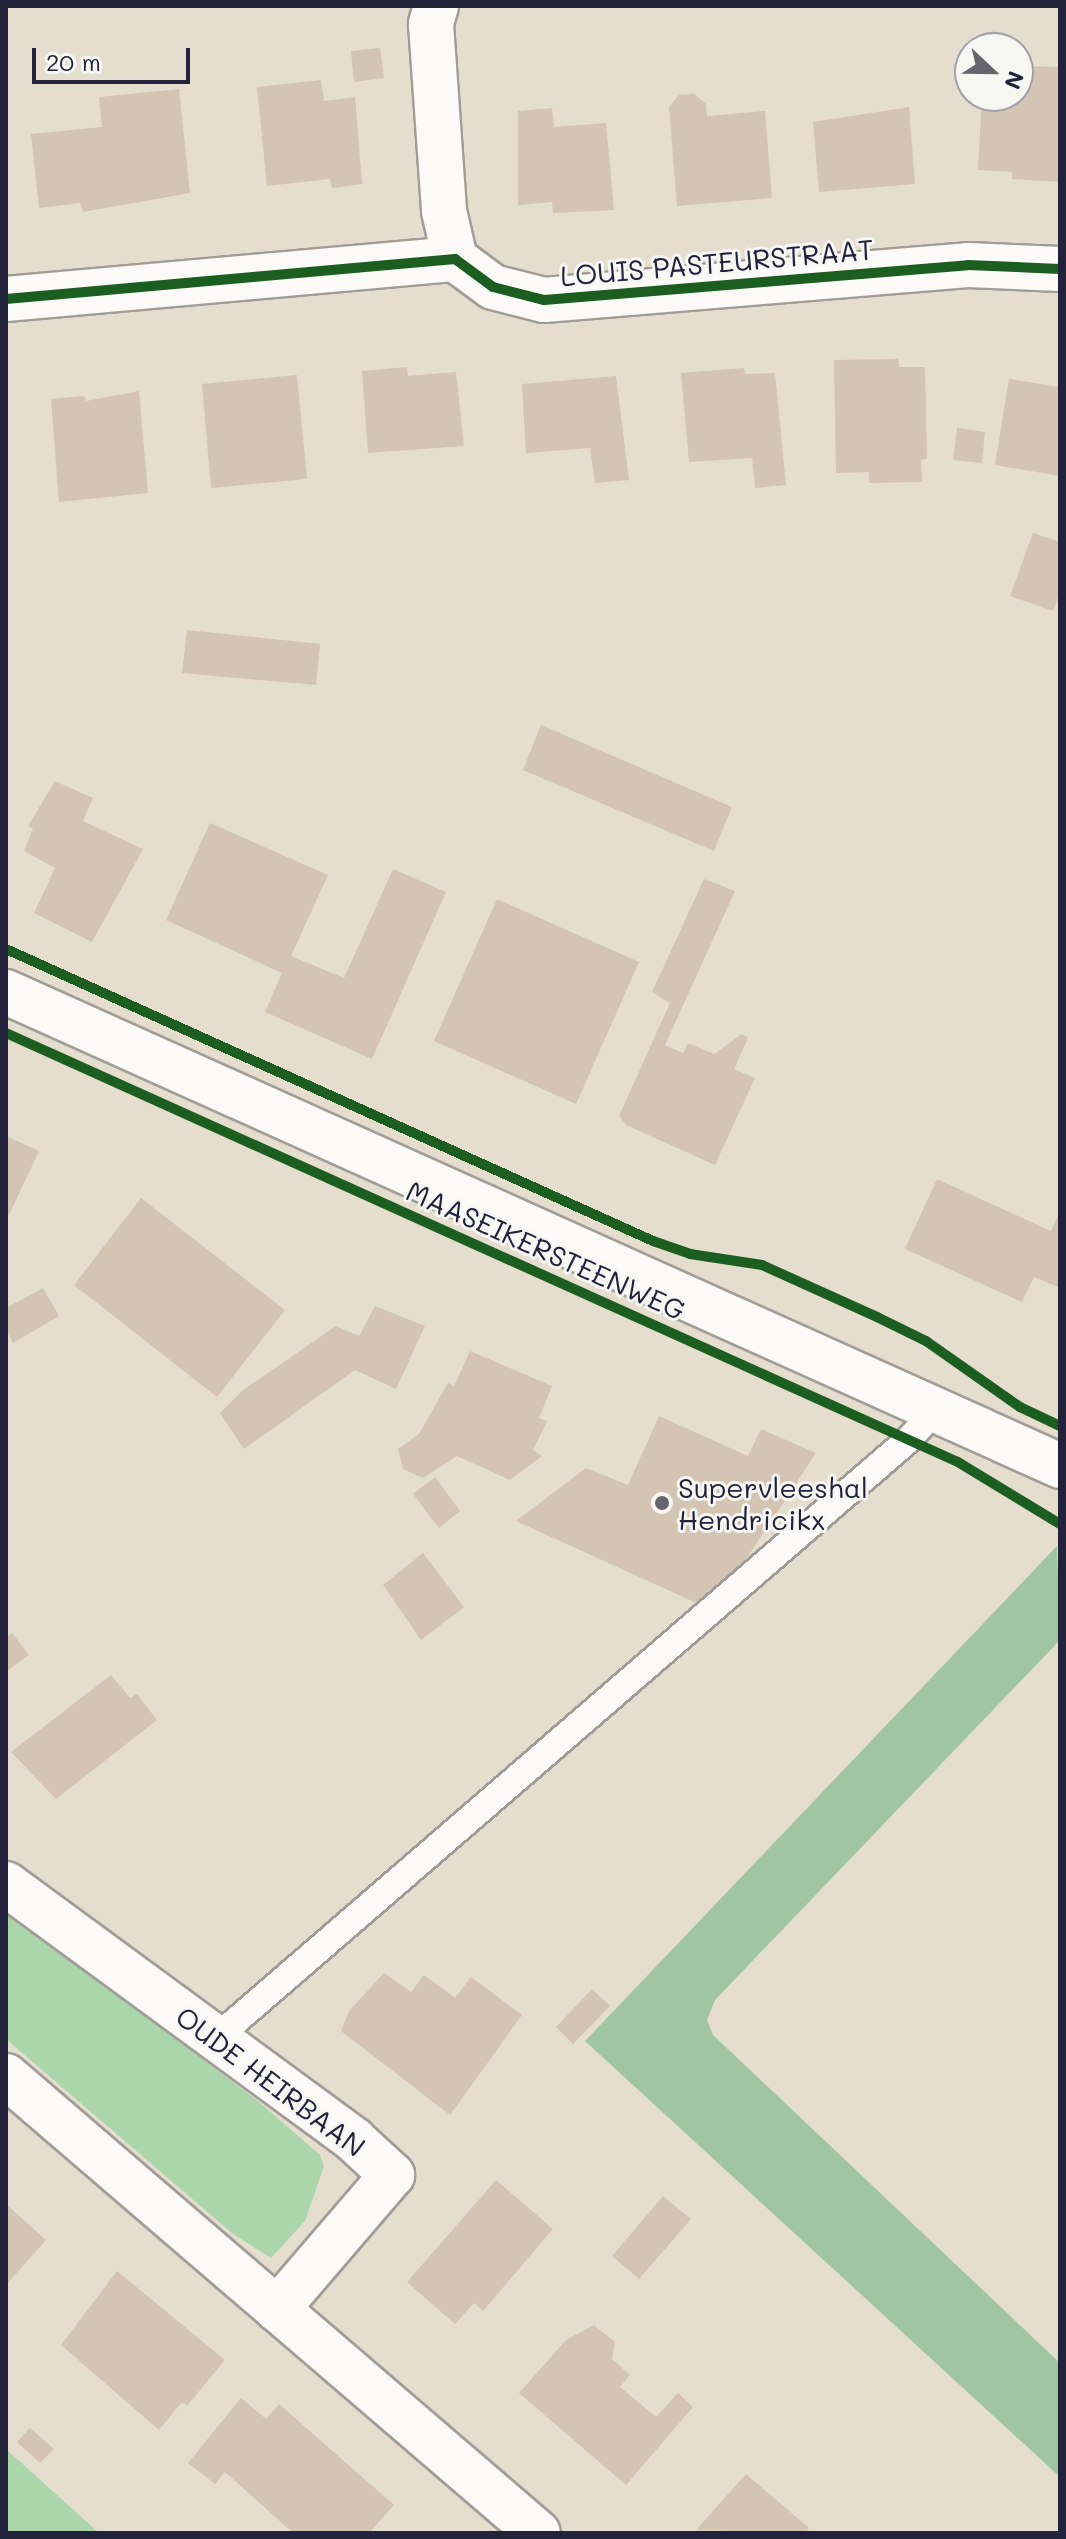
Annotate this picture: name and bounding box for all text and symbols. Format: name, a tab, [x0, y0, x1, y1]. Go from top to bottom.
scale bar	[36, 32, 194, 82]
north arrow	[954, 32, 1034, 112]
text: 20 m	[46, 46, 101, 77]
text: N	[998, 67, 1031, 94]
street label: LOUIS PASTEURSTRAAT	[559, 232, 875, 292]
street label: MAASEIKERSTEENWEG	[401, 1173, 691, 1327]
place label: Supervleeshal Hendricikx	[678, 1470, 868, 1536]
marker: Supervleeshal Hendricikx	[653, 1494, 671, 1512]
street label: OUDE HEIRBAAN	[170, 1999, 372, 2163]

